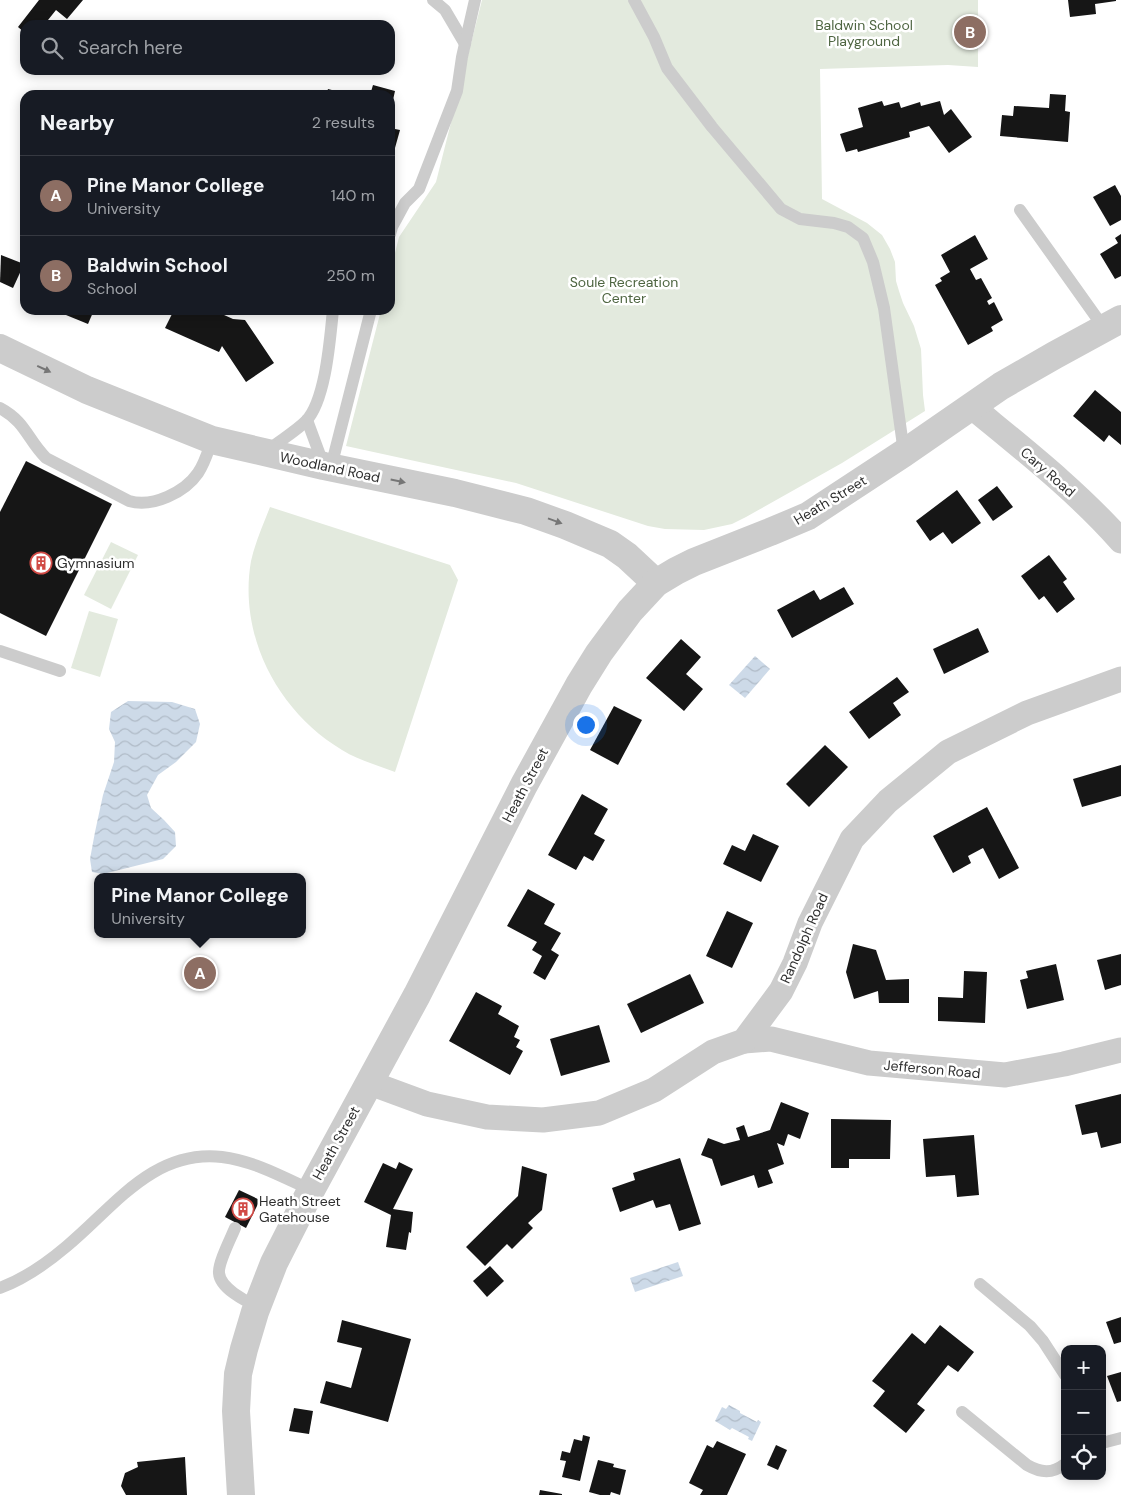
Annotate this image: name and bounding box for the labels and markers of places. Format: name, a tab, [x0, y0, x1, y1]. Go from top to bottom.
pin: B	[954, 13, 986, 51]
building icon: Gymnasium	[29, 551, 53, 575]
place label: Gymnasium	[57, 554, 134, 572]
pin: A	[184, 954, 216, 992]
place label: Heath Street Gatehouse	[259, 1192, 341, 1226]
building icon: Heath Street Gatehouse	[231, 1197, 255, 1221]

